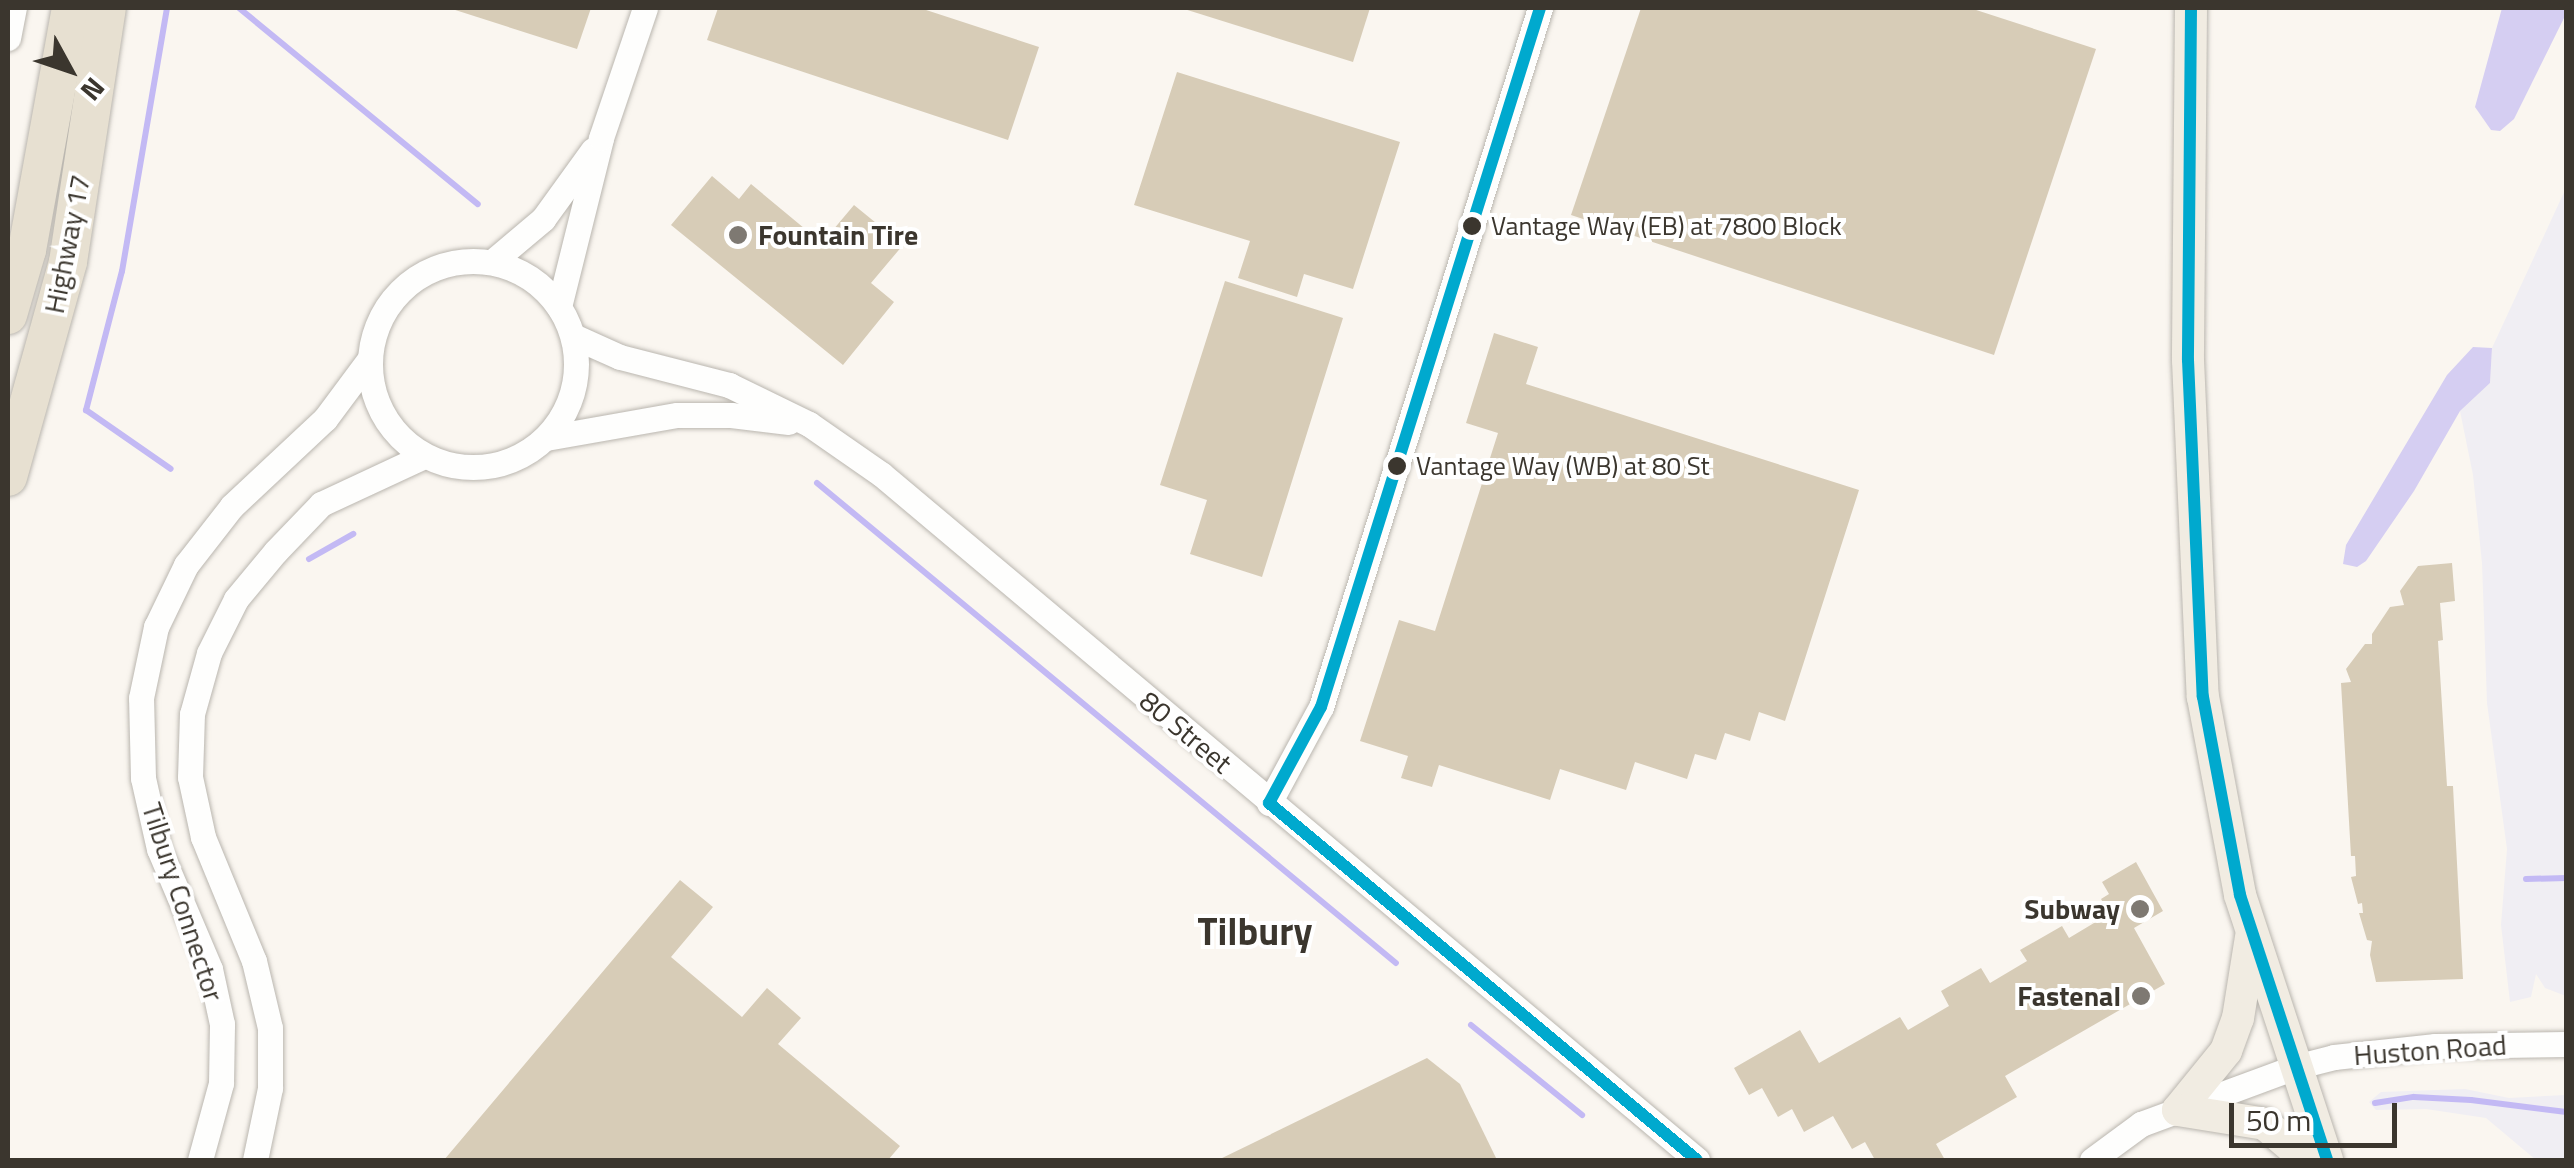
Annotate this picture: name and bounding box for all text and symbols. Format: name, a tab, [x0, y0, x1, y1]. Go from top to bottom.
north arrow	[20, 20, 120, 120]
text: N	[71, 68, 116, 111]
street label: Highway 17	[37, 172, 97, 316]
place label: Vantage Way (EB) at 7800 Block	[1491, 210, 1842, 242]
marker: Vantage Way (EB) at 7800 Block	[1462, 216, 1482, 236]
place label: Fountain Tire	[758, 218, 918, 252]
marker: Fountain Tire	[727, 224, 749, 246]
place label: Vantage Way (WB) at 80 St	[1416, 450, 1710, 482]
marker: Vantage Way (WB) at 80 St	[1387, 456, 1407, 476]
street label: 80 Street	[1133, 684, 1239, 780]
street label: Tilbury Connector	[135, 798, 231, 1006]
place label: Subway	[2024, 892, 2120, 926]
marker: Subway	[2129, 898, 2151, 920]
district label: Tilbury	[1198, 909, 1312, 955]
place label: Fastenal	[2017, 979, 2121, 1013]
marker: Fastenal	[2130, 985, 2152, 1007]
street label: Huston Road	[2352, 1028, 2508, 1072]
scale bar	[2234, 1083, 2402, 1145]
text: 50 m	[2246, 1097, 2311, 1143]

